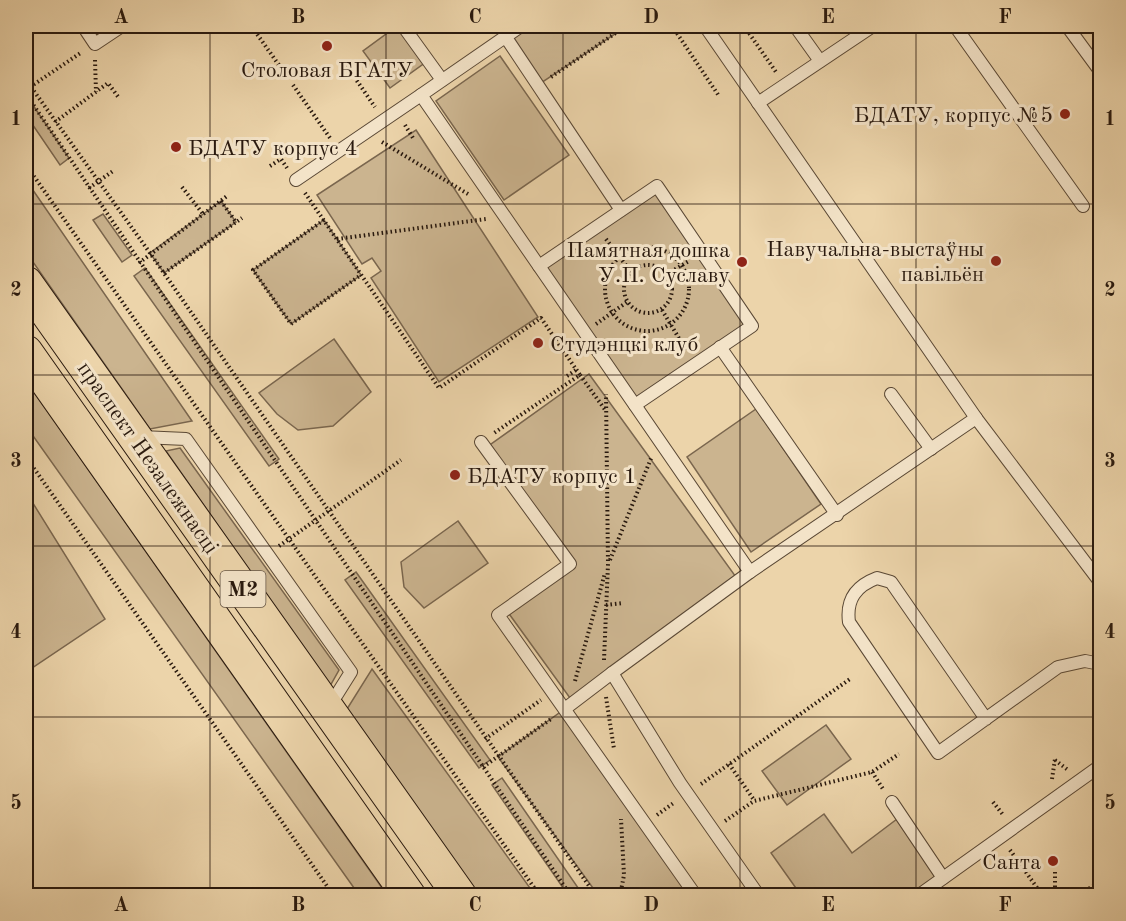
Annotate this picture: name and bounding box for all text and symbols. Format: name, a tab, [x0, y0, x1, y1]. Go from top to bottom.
text: A	[113, 8, 129, 28]
text: B	[291, 8, 305, 28]
text: C	[468, 8, 482, 28]
text: D	[643, 8, 659, 28]
text: E	[821, 8, 835, 28]
text: F	[998, 8, 1012, 28]
marker: Столовая БГАТУ	[320, 39, 334, 53]
place label: Столовая БГАТУ	[241, 60, 413, 82]
place label: БДАТУ, корпус №5	[854, 105, 1053, 127]
marker: БДАТУ, корпус №5	[1058, 107, 1072, 121]
text: 1	[10, 110, 22, 130]
text: 1	[1104, 110, 1116, 130]
place label: БДАТУ корпус 4	[188, 138, 358, 160]
marker: БДАТУ корпус 4	[169, 140, 183, 154]
place label: Навучальна-выстаўны павільён	[766, 239, 984, 286]
place label: Памятная дошка У.П. Суславу	[566, 240, 730, 287]
marker: Навучальна-выстаўны павільён	[989, 254, 1003, 268]
marker: Памятная дошка У.П. Суславу	[735, 255, 749, 269]
text: 2	[10, 281, 22, 301]
text: 2	[1104, 281, 1116, 301]
place label: Студэнцкі клуб	[550, 334, 698, 356]
marker: Студэнцкі клуб	[531, 336, 545, 350]
street label: праспект Незалежнасці	[73, 358, 222, 558]
text: 3	[10, 452, 22, 472]
text: 3	[1104, 452, 1116, 472]
place label: БДАТУ корпус 1	[467, 466, 637, 488]
marker: БДАТУ корпус 1	[448, 468, 462, 482]
road number: М2	[220, 571, 266, 607]
text: 4	[10, 623, 22, 643]
text: 4	[1104, 623, 1116, 643]
text: 5	[10, 793, 22, 814]
text: 5	[1104, 793, 1116, 814]
place label: Санта	[982, 852, 1041, 874]
marker: Санта	[1046, 854, 1060, 868]
text: A	[113, 896, 129, 916]
text: B	[291, 896, 305, 916]
text: C	[468, 896, 482, 916]
text: D	[643, 896, 659, 916]
text: E	[821, 896, 835, 916]
text: F	[998, 896, 1012, 916]

